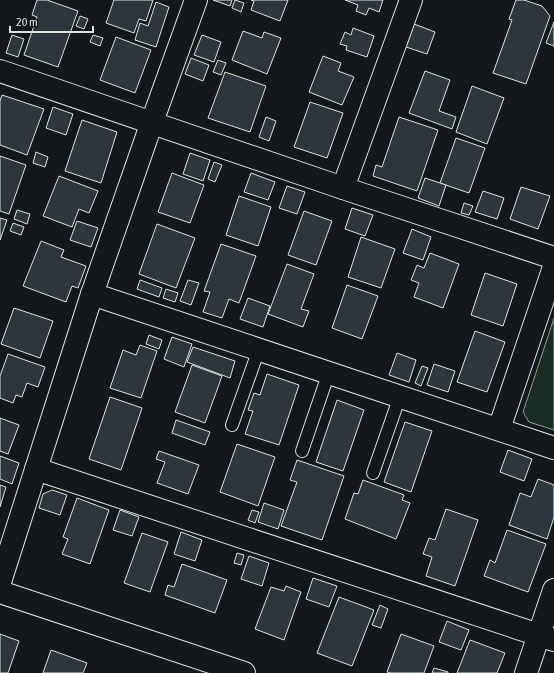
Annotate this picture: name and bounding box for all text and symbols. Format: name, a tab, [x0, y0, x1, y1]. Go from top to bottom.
scale bar	[10, 8, 93, 34]
text: 20 m	[16, 15, 38, 29]

